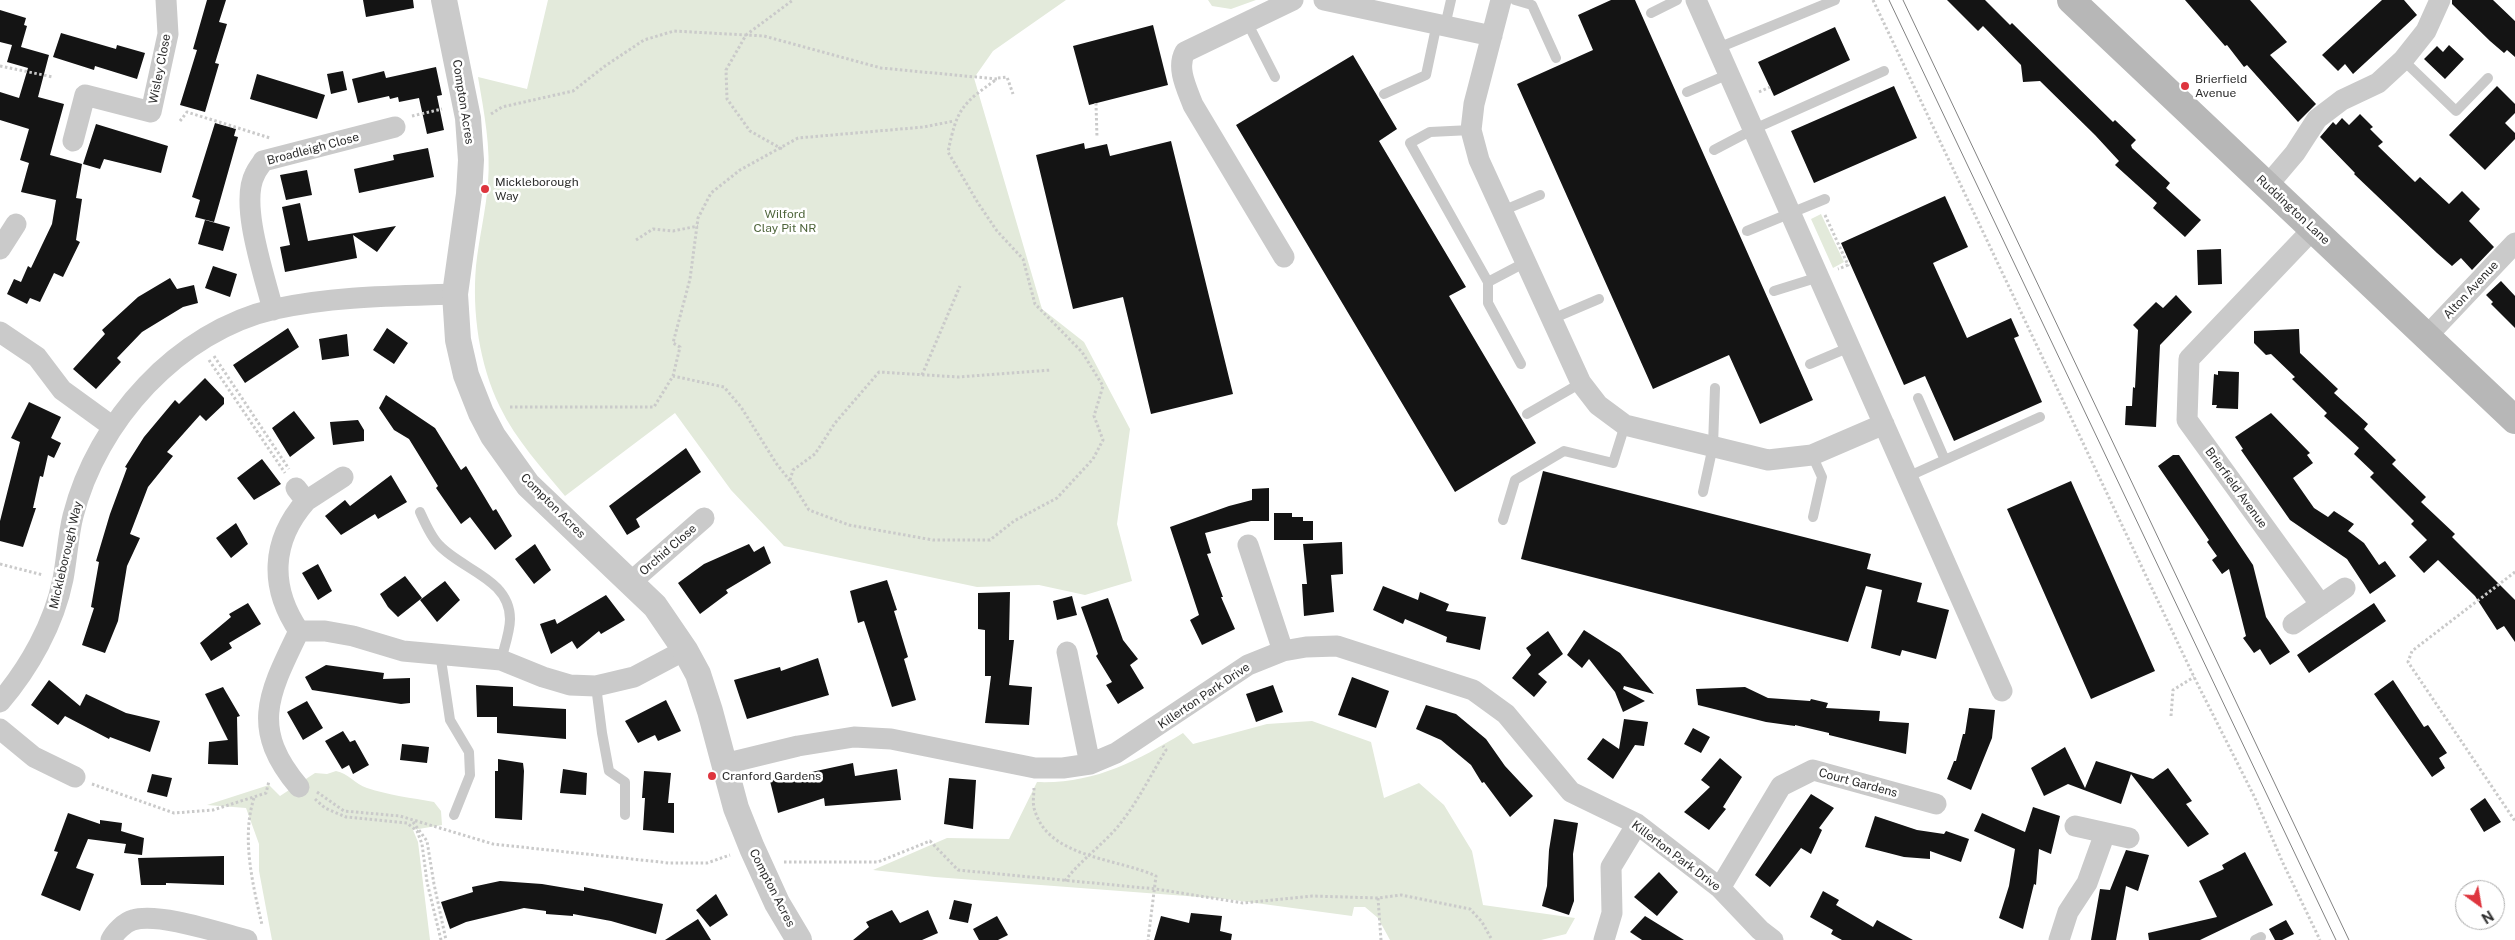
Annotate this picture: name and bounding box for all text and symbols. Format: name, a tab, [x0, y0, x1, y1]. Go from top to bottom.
street label: Wisley Close	[146, 33, 174, 105]
street label: Compton Acres	[449, 59, 477, 145]
place label: Brierfield Avenue	[2195, 72, 2247, 100]
marker: Brierfield Avenue	[2179, 80, 2191, 92]
street label: Broadleigh Close	[265, 130, 361, 168]
street label: Ruddington Lane	[2253, 172, 2333, 248]
place label: Mickleborough Way	[495, 175, 579, 203]
marker: Mickleborough Way	[479, 183, 491, 195]
park label: Wilford Clay Pit NR	[754, 207, 816, 235]
street label: Alton Avenue	[2440, 258, 2502, 322]
street label: Brierfield Avenue	[2202, 445, 2270, 531]
street label: Compton Acres	[518, 471, 588, 541]
street label: Mickleborough Way	[47, 500, 85, 610]
street label: Orchid Close	[637, 521, 699, 579]
street label: Killerton Park Drive	[1155, 660, 1253, 732]
street label: Court Gardens	[1817, 766, 1899, 800]
place label: Cranford Gardens	[722, 769, 821, 783]
marker: Cranford Gardens	[706, 770, 718, 782]
street label: Killerton Park Drive	[1629, 818, 1723, 894]
street label: Compton Acres	[746, 847, 798, 929]
north arrow	[2455, 880, 2505, 930]
text: N	[2479, 907, 2496, 927]

